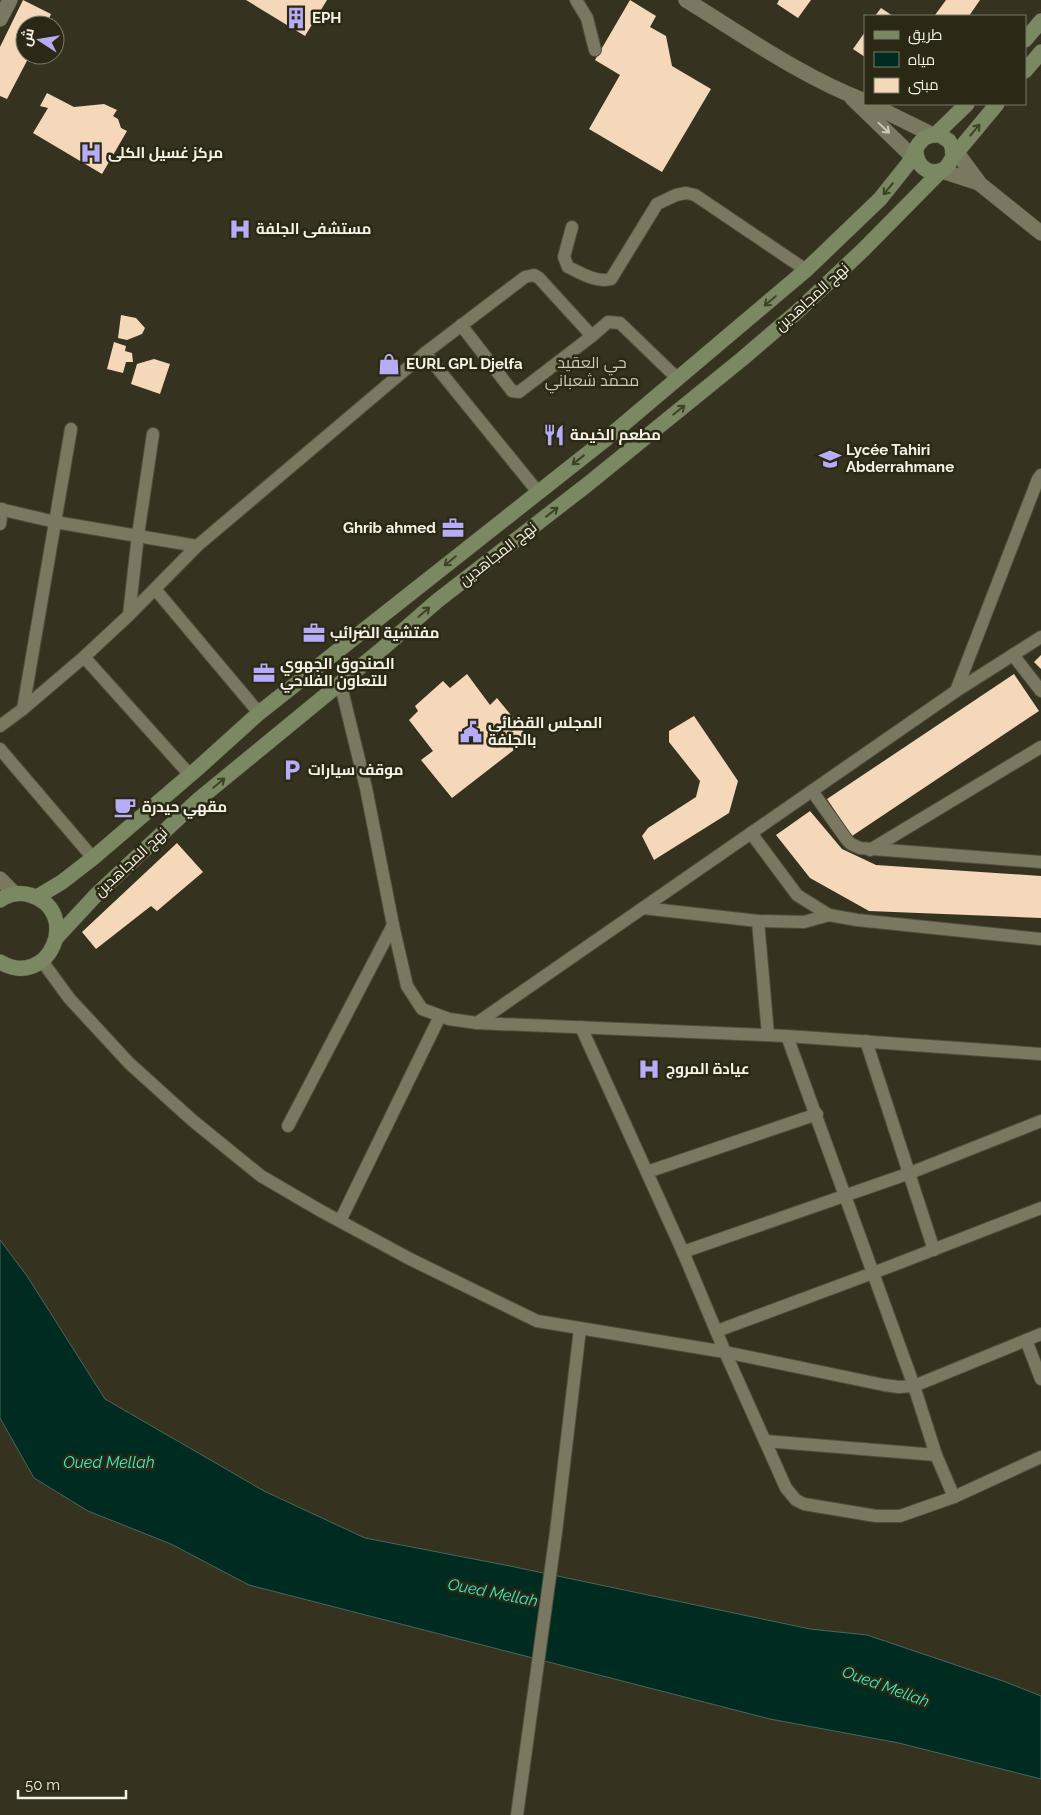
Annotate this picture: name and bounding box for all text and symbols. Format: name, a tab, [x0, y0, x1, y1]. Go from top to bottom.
building icon: EPH	[283, 5, 309, 31]
place label: EPH	[312, 9, 342, 27]
north arrow	[15, 15, 65, 65]
legend	[864, 15, 1026, 105]
text: طريق	[908, 26, 942, 45]
text: ش	[18, 27, 38, 48]
text: مياه	[908, 51, 935, 69]
text: مبنى	[908, 76, 939, 95]
one-way arrow	[878, 122, 890, 134]
one-way arrow	[969, 124, 980, 137]
hospital icon: مركز غسيل الكلى	[78, 140, 104, 166]
place label: مركز غسيل الكلى	[108, 144, 223, 162]
one-way arrow	[883, 183, 894, 196]
hospital icon: مستشفى الجلفة	[227, 216, 253, 242]
place label: مستشفى الجلفة	[256, 220, 371, 238]
street label: نهج المجاهدين	[771, 259, 854, 336]
one-way arrow	[764, 295, 777, 306]
shop icon: EURL GPL Djelfa	[376, 351, 402, 377]
district label: حي العقيد محمد شعباني	[545, 353, 639, 394]
place label: EURL GPL Djelfa	[406, 355, 523, 373]
one-way arrow	[672, 405, 685, 416]
restaurant icon: مطعم الخيمة	[541, 422, 567, 448]
place label: مطعم الخيمة	[570, 426, 661, 445]
place label: Lycée Tahiri Abderrahmane	[846, 441, 954, 476]
school or university icon: Lycée Tahiri Abderrahmane	[817, 446, 843, 472]
one-way arrow	[572, 455, 585, 466]
one-way arrow	[545, 506, 558, 517]
office icon: Ghrib ahmed	[440, 515, 466, 541]
street label: نهج المجاهدين	[456, 518, 542, 591]
place label: Ghrib ahmed	[343, 519, 436, 537]
one-way arrow	[444, 555, 457, 566]
one-way arrow	[418, 606, 431, 618]
office icon: مفتشية الضرائب	[301, 620, 327, 646]
place label: مفتشية الضرائب	[330, 624, 439, 642]
place label: الصندوق الجهوي للتعاون الفلاحي	[280, 655, 395, 693]
office icon: الصندوق الجهوي للتعاون الفلاحي	[251, 660, 277, 686]
place label: المجلس القضائي بالجلفة	[488, 714, 602, 749]
public building icon: المجلس القضائي بالجلفة	[458, 719, 484, 745]
parking icon: موقف سيارات	[279, 757, 305, 783]
place label: موقف سيارات	[308, 761, 403, 779]
one-way arrow	[212, 778, 225, 789]
cafe icon: مقهي حيدرة	[112, 794, 138, 820]
place label: مقهي حيدرة	[142, 798, 227, 819]
street label: نهج المجاهدين	[91, 824, 173, 902]
hospital icon: عيادة المروج	[636, 1056, 662, 1082]
place label: عيادة المروج	[666, 1060, 750, 1079]
water label: Oued Mellah	[63, 1453, 155, 1472]
water label: Oued Mellah	[446, 1574, 540, 1611]
water label: Oued Mellah	[840, 1662, 932, 1711]
scale bar	[18, 1768, 125, 1800]
text: 50 m	[25, 1776, 60, 1794]

